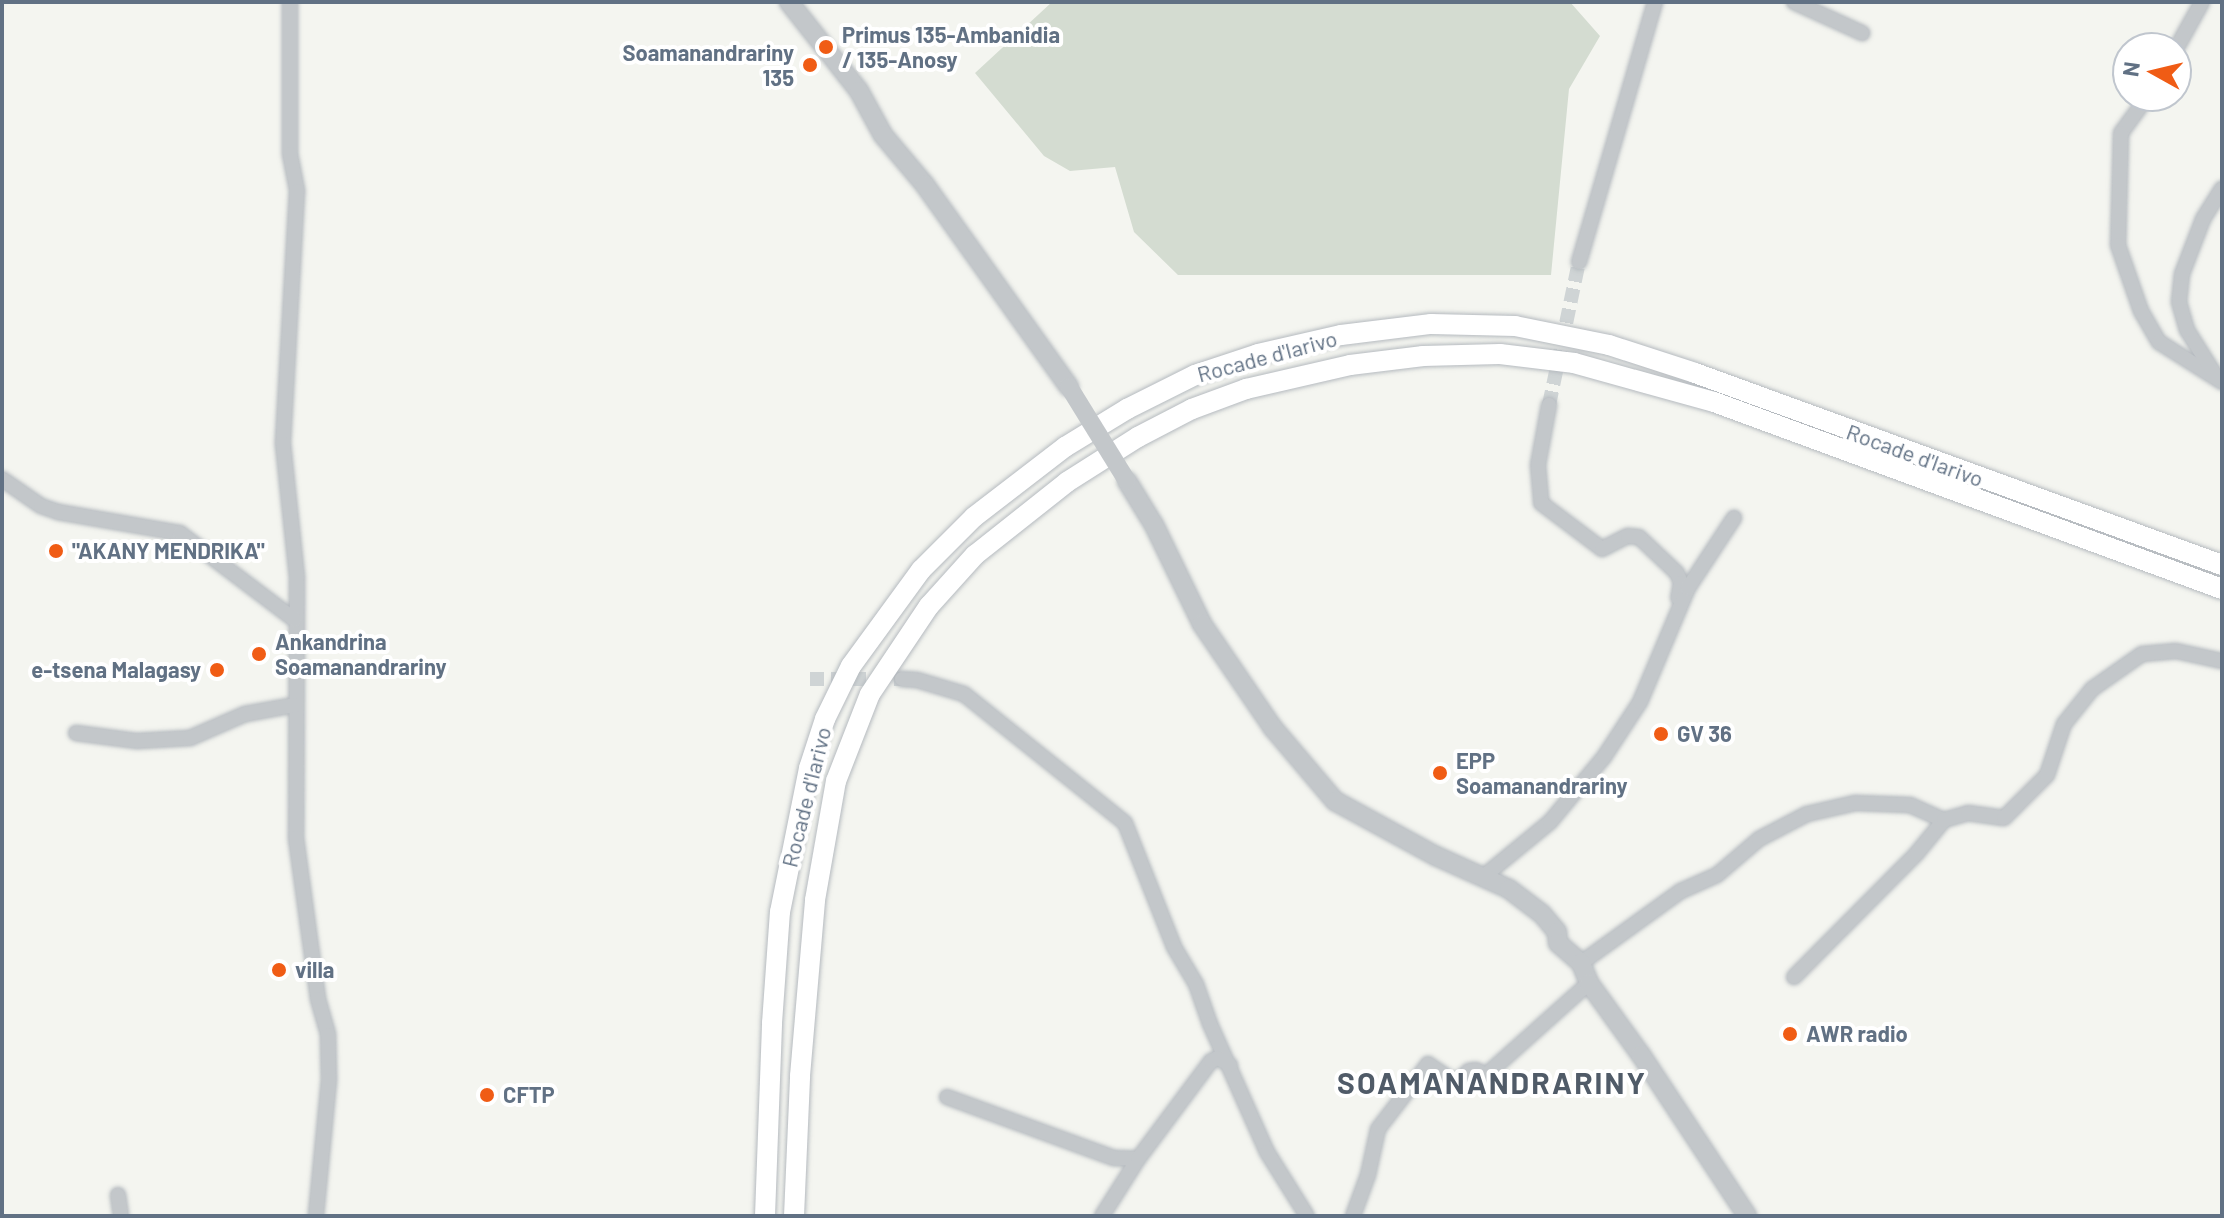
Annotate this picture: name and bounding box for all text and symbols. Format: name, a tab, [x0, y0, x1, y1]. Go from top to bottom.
place label: Primus 135-Ambanidia / 135-Anosy	[842, 21, 1060, 72]
north arrow	[2112, 32, 2192, 112]
marker: Primus 135-Ambanidia / 135-Anosy	[817, 38, 835, 56]
place label: Soamanandrariny 135	[622, 39, 794, 90]
marker: Soamanandrariny 135	[801, 56, 819, 74]
text: N	[2116, 60, 2144, 78]
street label: Rocade d'Iarivo	[1194, 325, 1340, 387]
street label: Rocade d'Iarivo	[1843, 418, 1987, 492]
place label: "AKANY MENDRIKA"	[72, 538, 265, 564]
marker: "AKANY MENDRIKA"	[47, 542, 65, 560]
place label: Ankandrina Soamanandrariny	[275, 628, 447, 680]
marker: Ankandrina Soamanandrariny	[250, 645, 268, 663]
place label: e-tsena Malagasy	[31, 657, 201, 683]
marker: e-tsena Malagasy	[208, 661, 226, 679]
place label: GV 36	[1677, 721, 1732, 747]
street label: Rocade d'Iarivo	[776, 724, 836, 870]
marker: GV 36	[1652, 725, 1670, 743]
place label: EPP Soamanandrariny	[1456, 747, 1628, 798]
marker: EPP Soamanandrariny	[1431, 764, 1449, 782]
place label: villa	[295, 957, 334, 983]
marker: villa	[270, 961, 288, 979]
place label: AWR radio	[1806, 1021, 1908, 1047]
marker: AWR radio	[1781, 1025, 1799, 1043]
district label: SOAMANANDRARINY	[1337, 1064, 1647, 1100]
place label: CFTP	[503, 1082, 555, 1108]
marker: CFTP	[478, 1086, 496, 1104]

